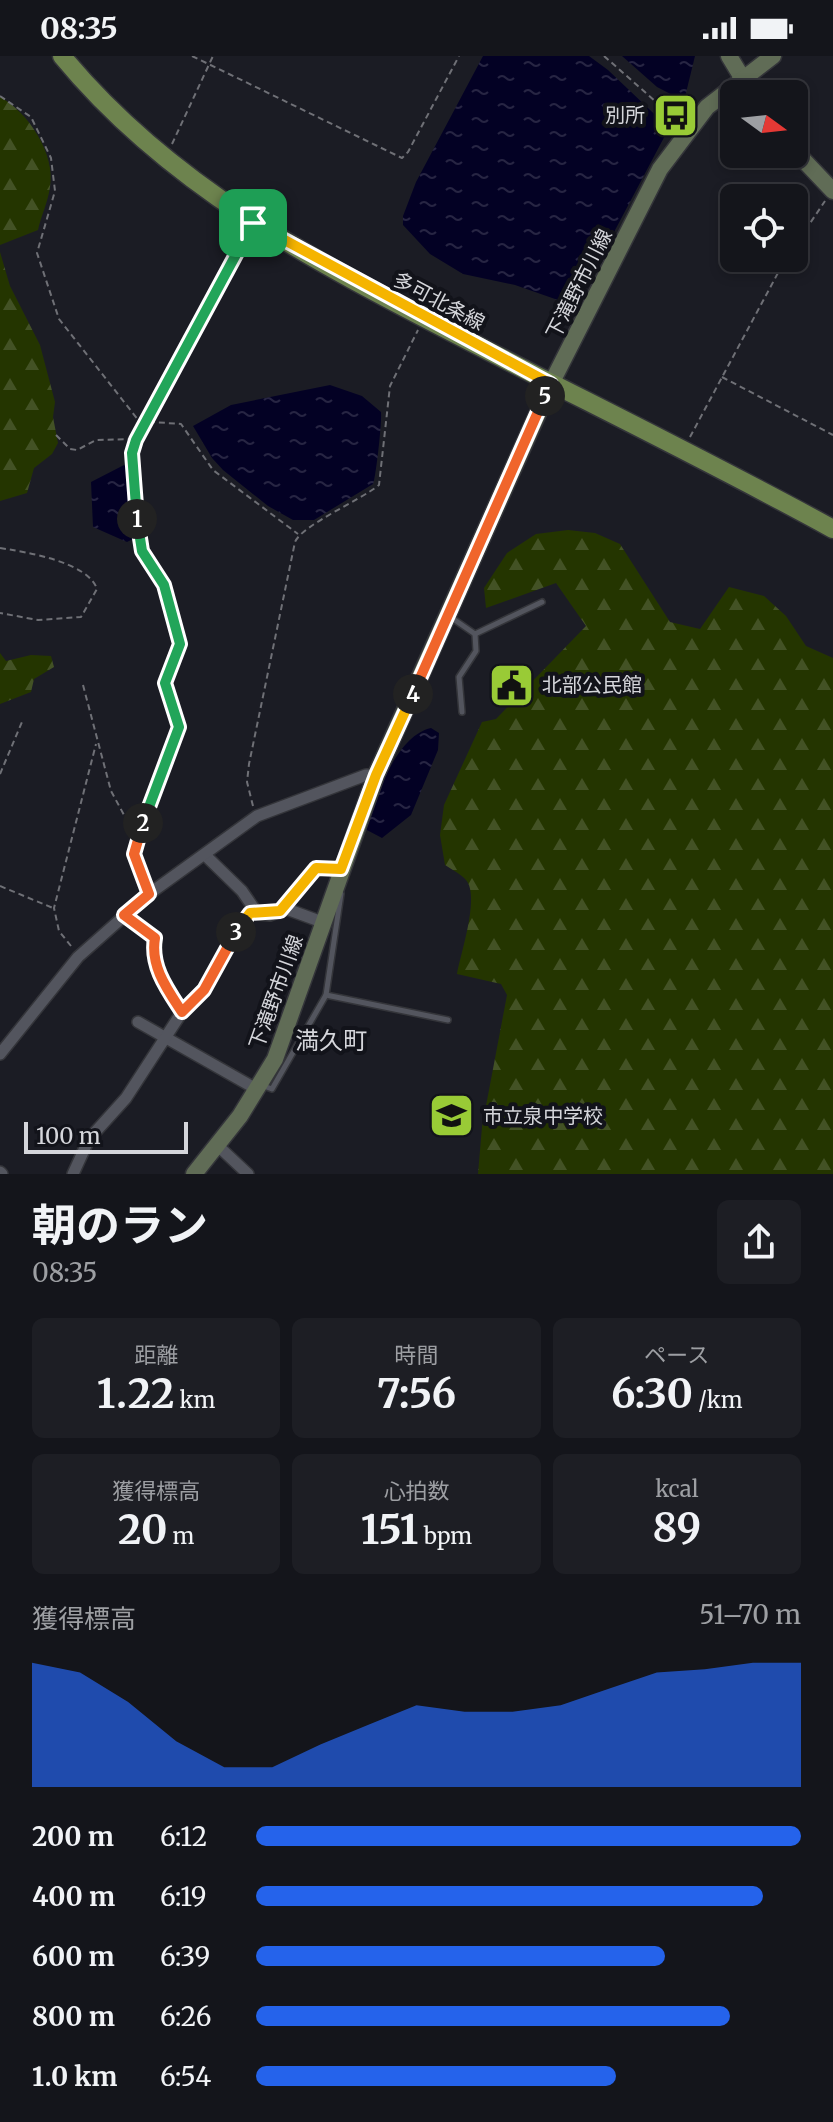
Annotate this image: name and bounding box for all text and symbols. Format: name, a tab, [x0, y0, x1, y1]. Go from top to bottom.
text: 08:35	[40, 9, 118, 47]
north arrow	[720, 80, 808, 168]
map controls	[720, 80, 808, 272]
bus stop icon: 別所	[652, 91, 700, 139]
place label: 別所	[605, 102, 645, 127]
button: locate	[720, 184, 808, 272]
pin	[219, 189, 287, 257]
icon: arrive	[231, 201, 275, 245]
street label: 下滝野市川線	[540, 225, 617, 343]
street label: 多可北条線	[389, 266, 489, 335]
pin: 5	[525, 376, 565, 416]
text: 5	[539, 382, 551, 410]
pin: 1	[117, 499, 157, 539]
text: 1	[132, 505, 142, 533]
public building icon: 北部公民館	[487, 661, 535, 709]
place label: 北部公民館	[542, 672, 642, 697]
pin: 4	[393, 674, 433, 714]
text: 4	[406, 680, 420, 708]
pin: 2	[123, 803, 163, 843]
text: 2	[137, 809, 149, 837]
pin: 3	[216, 912, 256, 952]
text: 3	[230, 918, 242, 946]
street label: 下滝野市川線	[243, 931, 308, 1052]
district label: 満久町	[295, 1025, 367, 1056]
school or university icon: 市立泉中学校	[428, 1092, 476, 1140]
place label: 市立泉中学校	[483, 1103, 603, 1128]
scale bar	[24, 1118, 188, 1154]
text: 100 m	[36, 1122, 101, 1150]
text: 朝のラン	[32, 1198, 208, 1253]
button: share	[717, 1200, 801, 1284]
text: 08:35	[32, 1256, 97, 1289]
text: 距離	[134, 1341, 178, 1369]
text: 時間	[394, 1341, 439, 1369]
text: ペース	[644, 1341, 709, 1369]
text: 1.22	[97, 1369, 174, 1419]
text: 7:56	[377, 1369, 456, 1419]
text: 6:30	[611, 1369, 693, 1419]
text: km	[174, 1386, 215, 1414]
text: /km	[693, 1386, 743, 1414]
text: kcal	[655, 1475, 698, 1503]
text: 獲得標高	[112, 1477, 200, 1505]
text: 心拍数	[383, 1477, 450, 1505]
text: 89	[652, 1503, 701, 1553]
text: 20	[118, 1505, 167, 1555]
text: 151	[361, 1505, 418, 1555]
text: m	[167, 1522, 194, 1550]
text: bpm	[418, 1522, 472, 1550]
text: 51–70 m	[699, 1598, 801, 1631]
text: 獲得標高	[32, 1602, 136, 1635]
text: 200 m	[32, 1820, 114, 1853]
text: 6:12	[160, 1820, 207, 1853]
text: 400 m	[32, 1880, 115, 1913]
text: 6:19	[160, 1880, 206, 1913]
text: 600 m	[32, 1940, 115, 1973]
text: 6:39	[160, 1940, 210, 1973]
text: 800 m	[32, 2000, 115, 2033]
text: 6:26	[160, 2000, 211, 2033]
text: 1.0 km	[32, 2060, 117, 2093]
text: 6:54	[160, 2060, 211, 2093]

